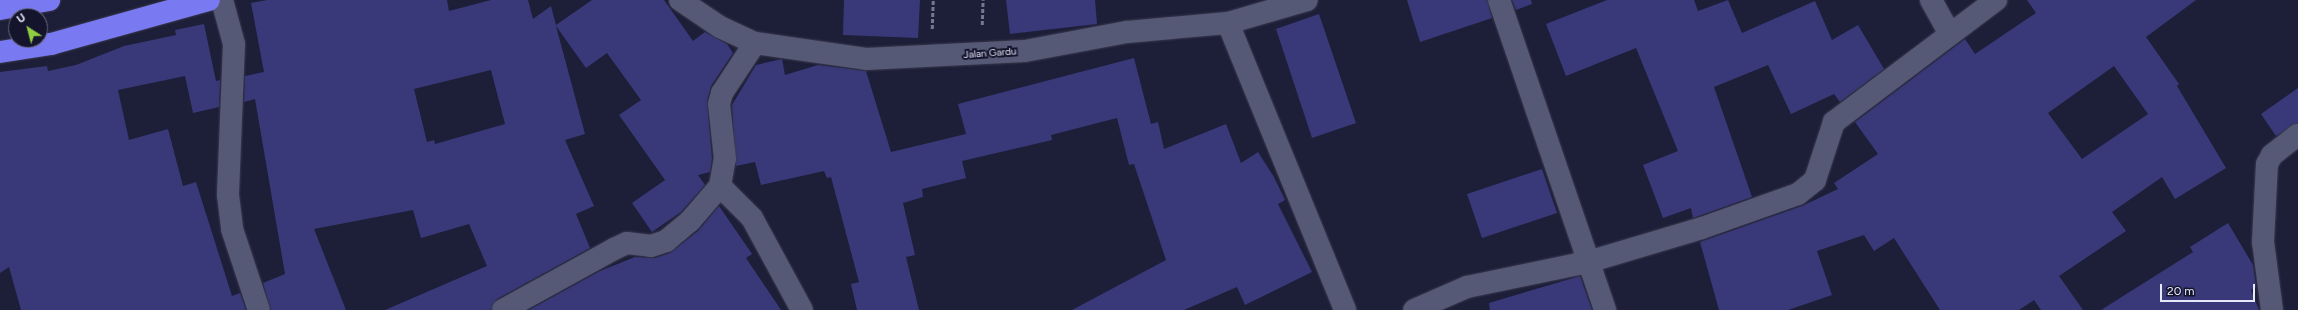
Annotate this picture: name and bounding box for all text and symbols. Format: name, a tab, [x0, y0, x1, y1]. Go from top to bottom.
north arrow	[8, 8, 48, 48]
text: U	[14, 11, 28, 26]
street label: Jalan Gardu	[963, 45, 1017, 61]
scale bar	[2162, 276, 2257, 302]
text: 20 m	[2167, 284, 2195, 298]

